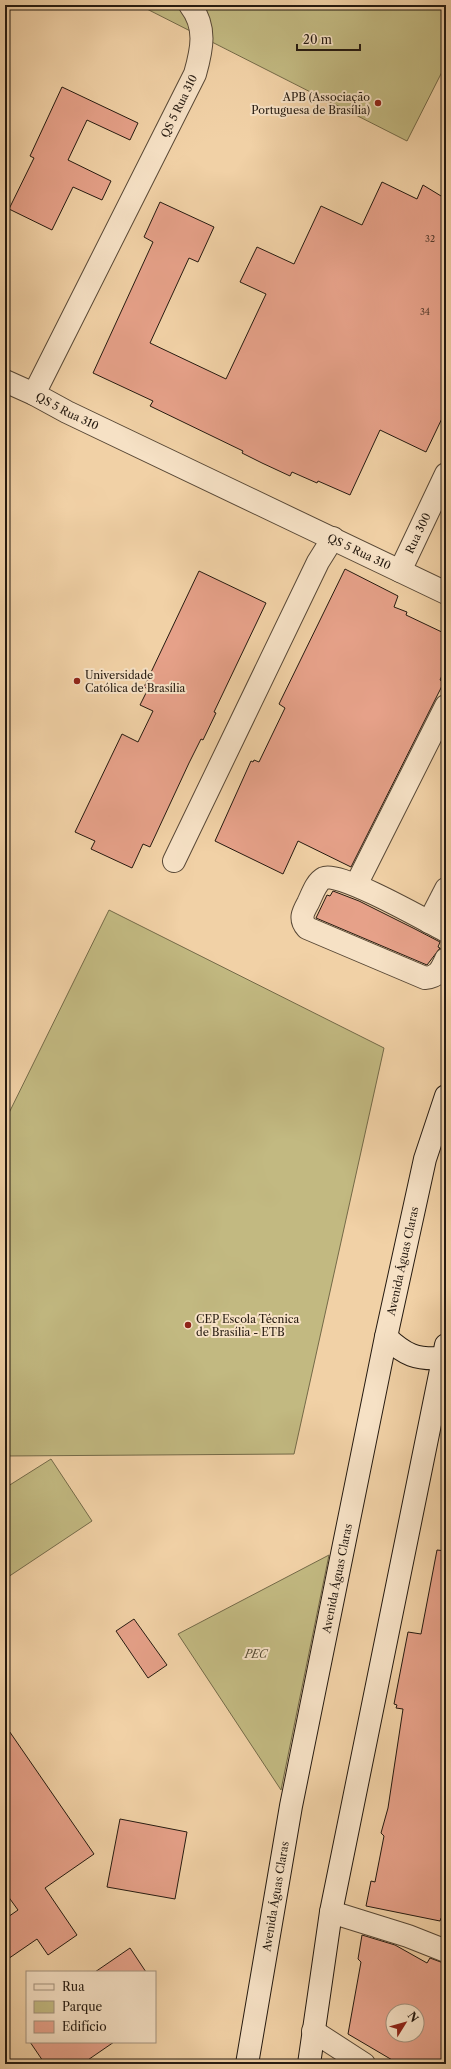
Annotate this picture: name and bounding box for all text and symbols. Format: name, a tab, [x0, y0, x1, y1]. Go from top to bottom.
scale bar	[297, 26, 360, 52]
text: 20 m	[303, 32, 332, 47]
street label: QS 5 Rua 310	[158, 72, 200, 140]
place label: APB (Associação Portuguesa de Brasília)	[251, 90, 370, 117]
marker: APB (Associação Portuguesa de Brasília)	[373, 98, 383, 108]
house number: 32	[425, 233, 435, 244]
house number: 34	[420, 306, 430, 317]
street label: QS 5 Rua 310	[33, 389, 101, 433]
street label: Rua 300	[402, 510, 434, 556]
street label: QS 5 Rua 310	[325, 530, 393, 573]
place label: Universidade Católica de Brasília	[85, 668, 185, 695]
marker: Universidade Católica de Brasília	[72, 676, 82, 686]
street label: Avenida Águas Claras	[384, 1205, 421, 1318]
place label: CEP Escola Técnica de Brasília - ETB	[196, 1312, 300, 1339]
marker: CEP Escola Técnica de Brasília - ETB	[183, 1320, 193, 1330]
street label: Avenida Águas Claras	[319, 1522, 355, 1635]
park label: PEC	[244, 1647, 269, 1661]
street label: Avenida Águas Claras	[259, 1840, 292, 1954]
legend	[26, 1971, 156, 2043]
text: Rua	[62, 1979, 85, 1994]
text: Parque	[62, 1999, 103, 2014]
north arrow	[385, 2003, 425, 2043]
text: N	[405, 2009, 422, 2025]
text: Edifício	[62, 2019, 107, 2034]

